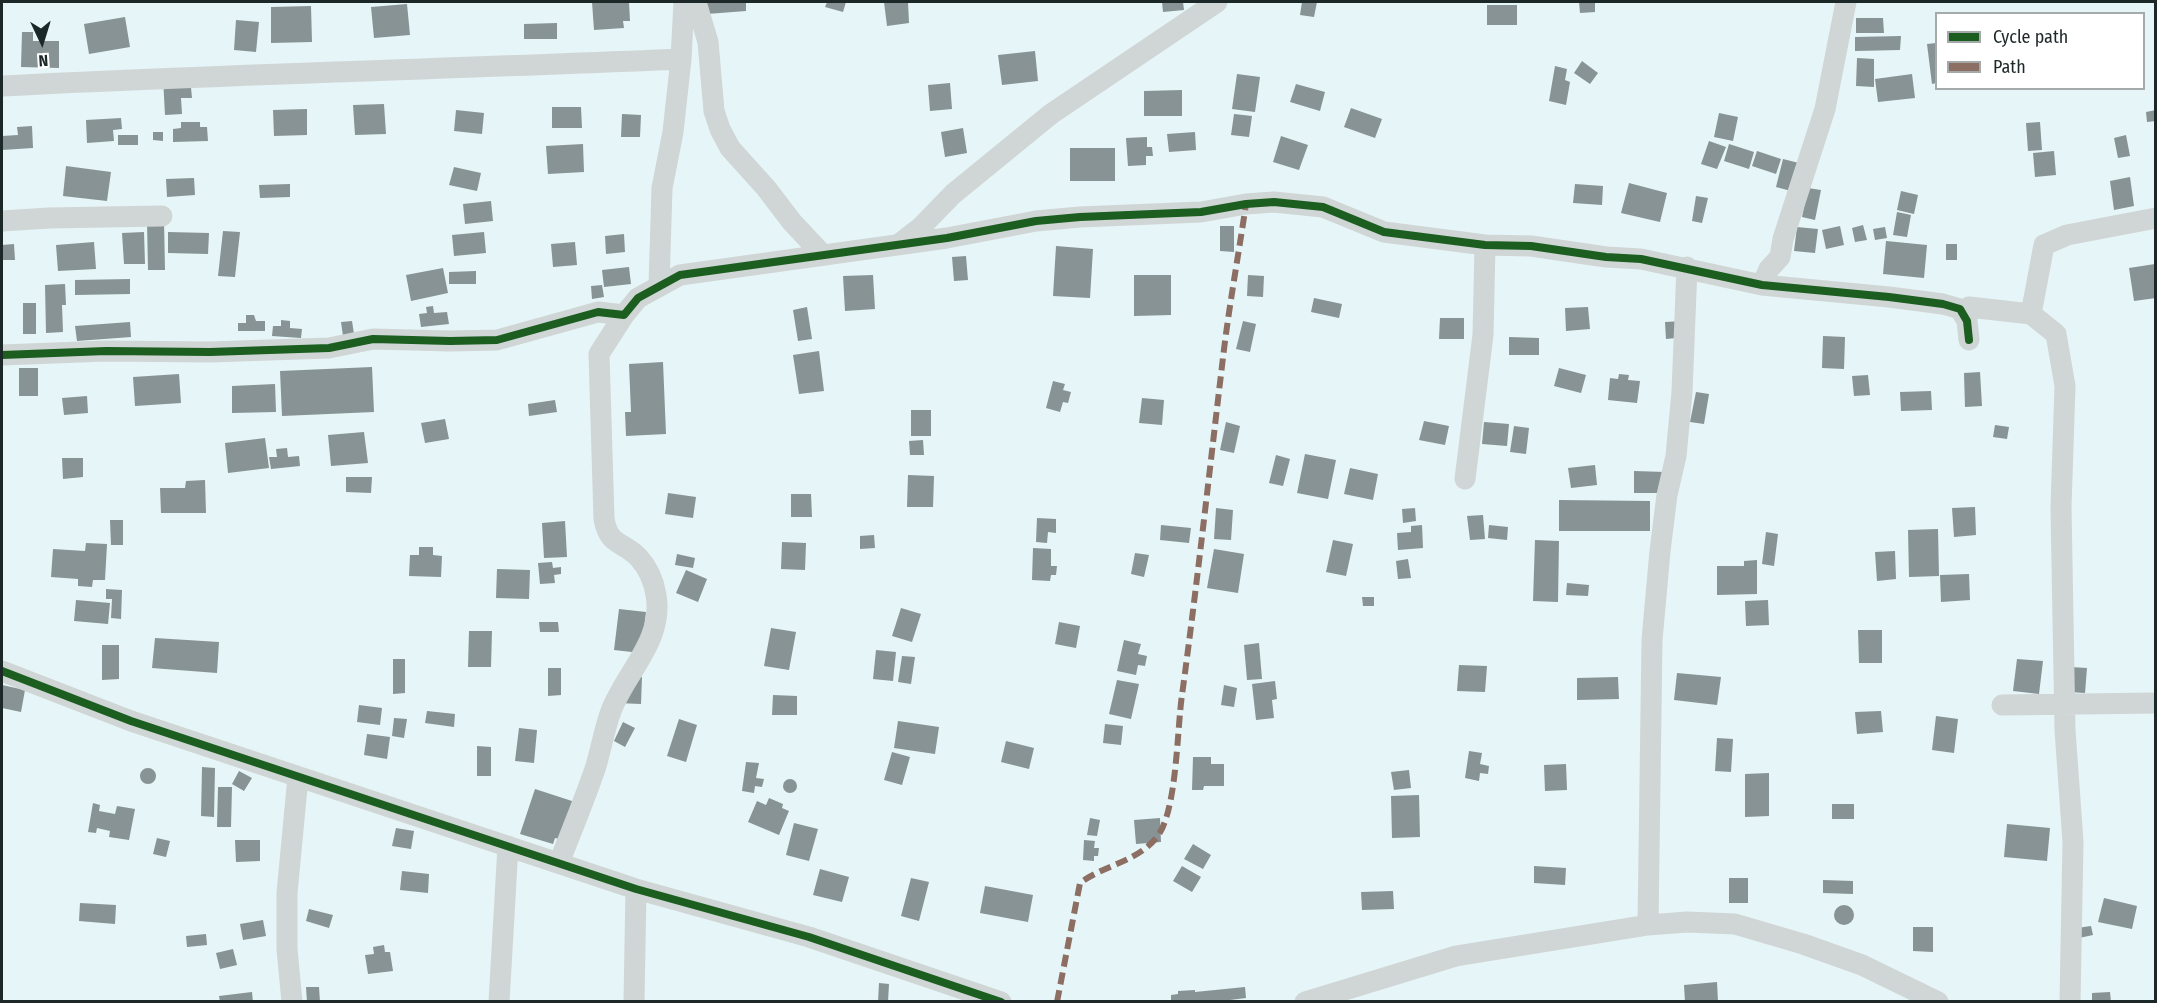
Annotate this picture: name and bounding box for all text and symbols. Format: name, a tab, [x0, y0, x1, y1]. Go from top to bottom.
north arrow	[12, 12, 72, 72]
legend	[1935, 12, 2145, 90]
text: Cycle path	[1993, 26, 2068, 48]
text: N	[38, 51, 49, 70]
text: Path	[1993, 56, 2026, 78]

